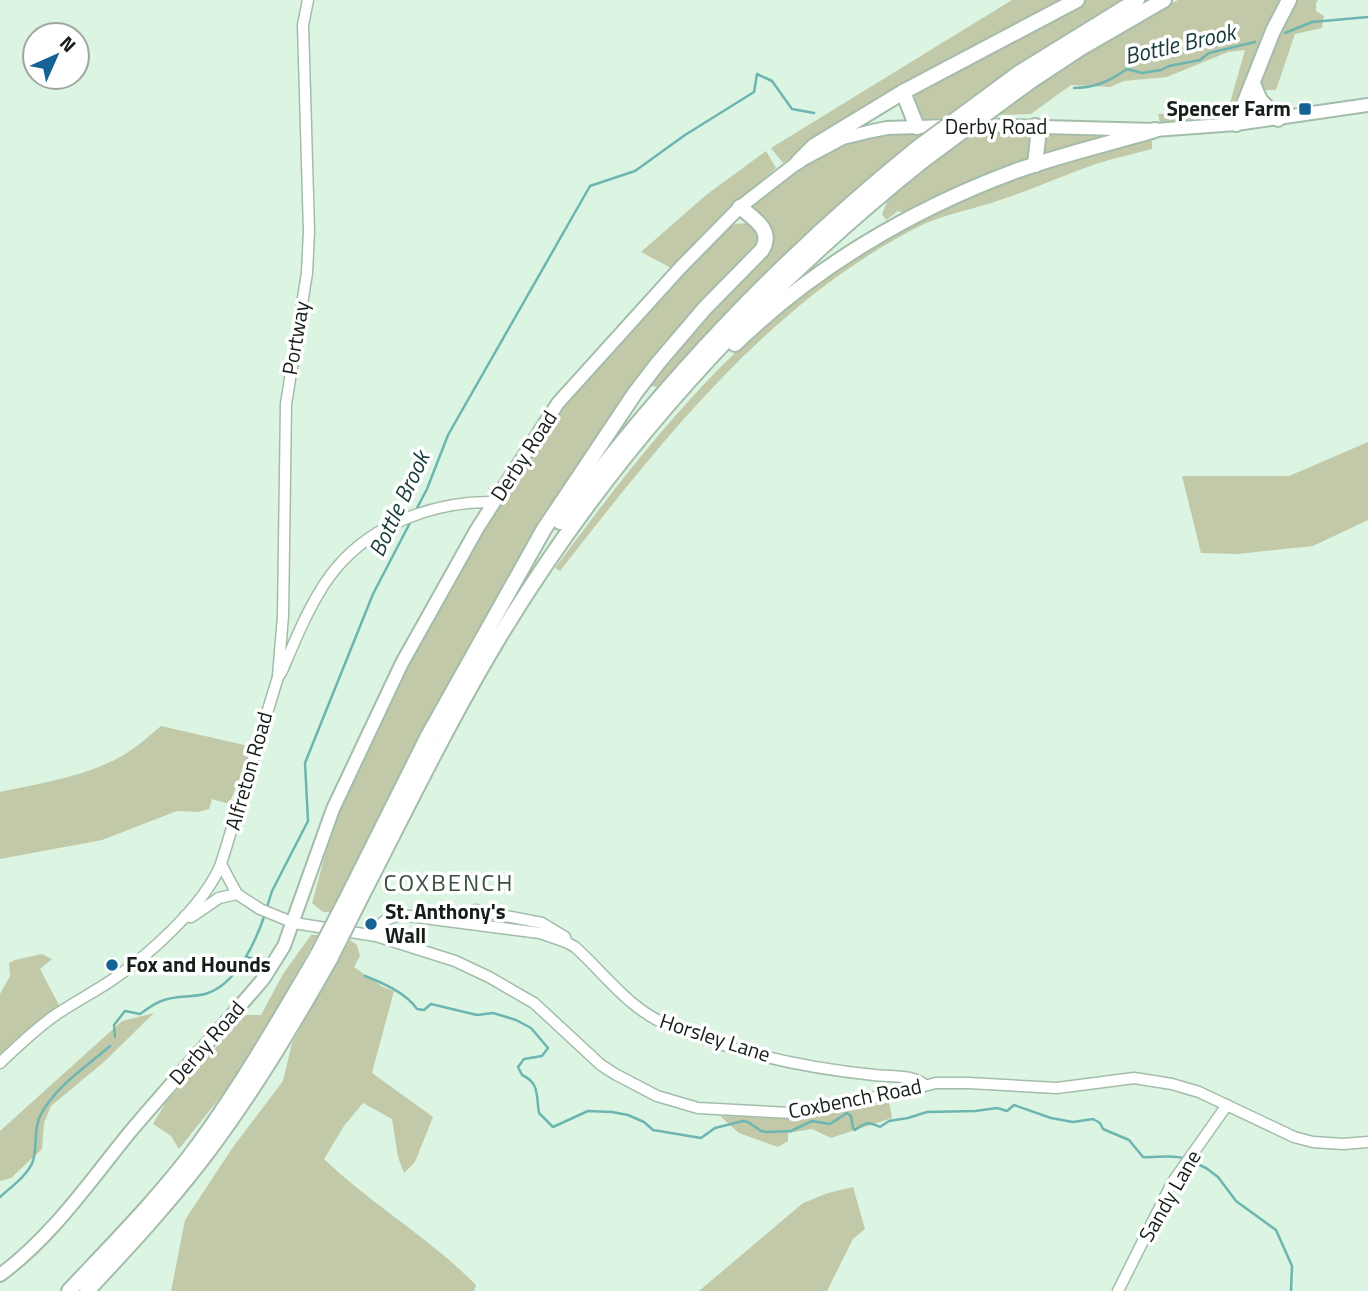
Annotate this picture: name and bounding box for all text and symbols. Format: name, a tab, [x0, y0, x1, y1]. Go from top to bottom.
water label: Bottle Brook	[1121, 13, 1242, 73]
north arrow	[21, 21, 91, 91]
text: N	[53, 29, 83, 59]
place label: Spencer Farm	[1166, 92, 1291, 124]
marker: Spencer Farm	[1297, 101, 1313, 117]
street label: Derby Road	[945, 110, 1047, 142]
street label: Portway	[273, 298, 317, 377]
street label: Derby Road	[482, 404, 564, 507]
water label: Bottle Brook	[359, 443, 439, 562]
street label: Alfreton Road	[216, 708, 280, 834]
district label: COXBENCH	[383, 864, 515, 900]
place label: St. Anthony's Wall	[385, 895, 506, 951]
marker: St. Anthony's Wall	[363, 916, 379, 932]
place label: Fox and Hounds	[126, 948, 271, 980]
marker: Fox and Hounds	[104, 957, 120, 973]
street label: Derby Road	[161, 993, 252, 1092]
street label: Horsley Lane	[656, 1004, 775, 1070]
street label: Coxbench Road	[785, 1069, 924, 1127]
street label: Sandy Lane	[1130, 1144, 1208, 1247]

